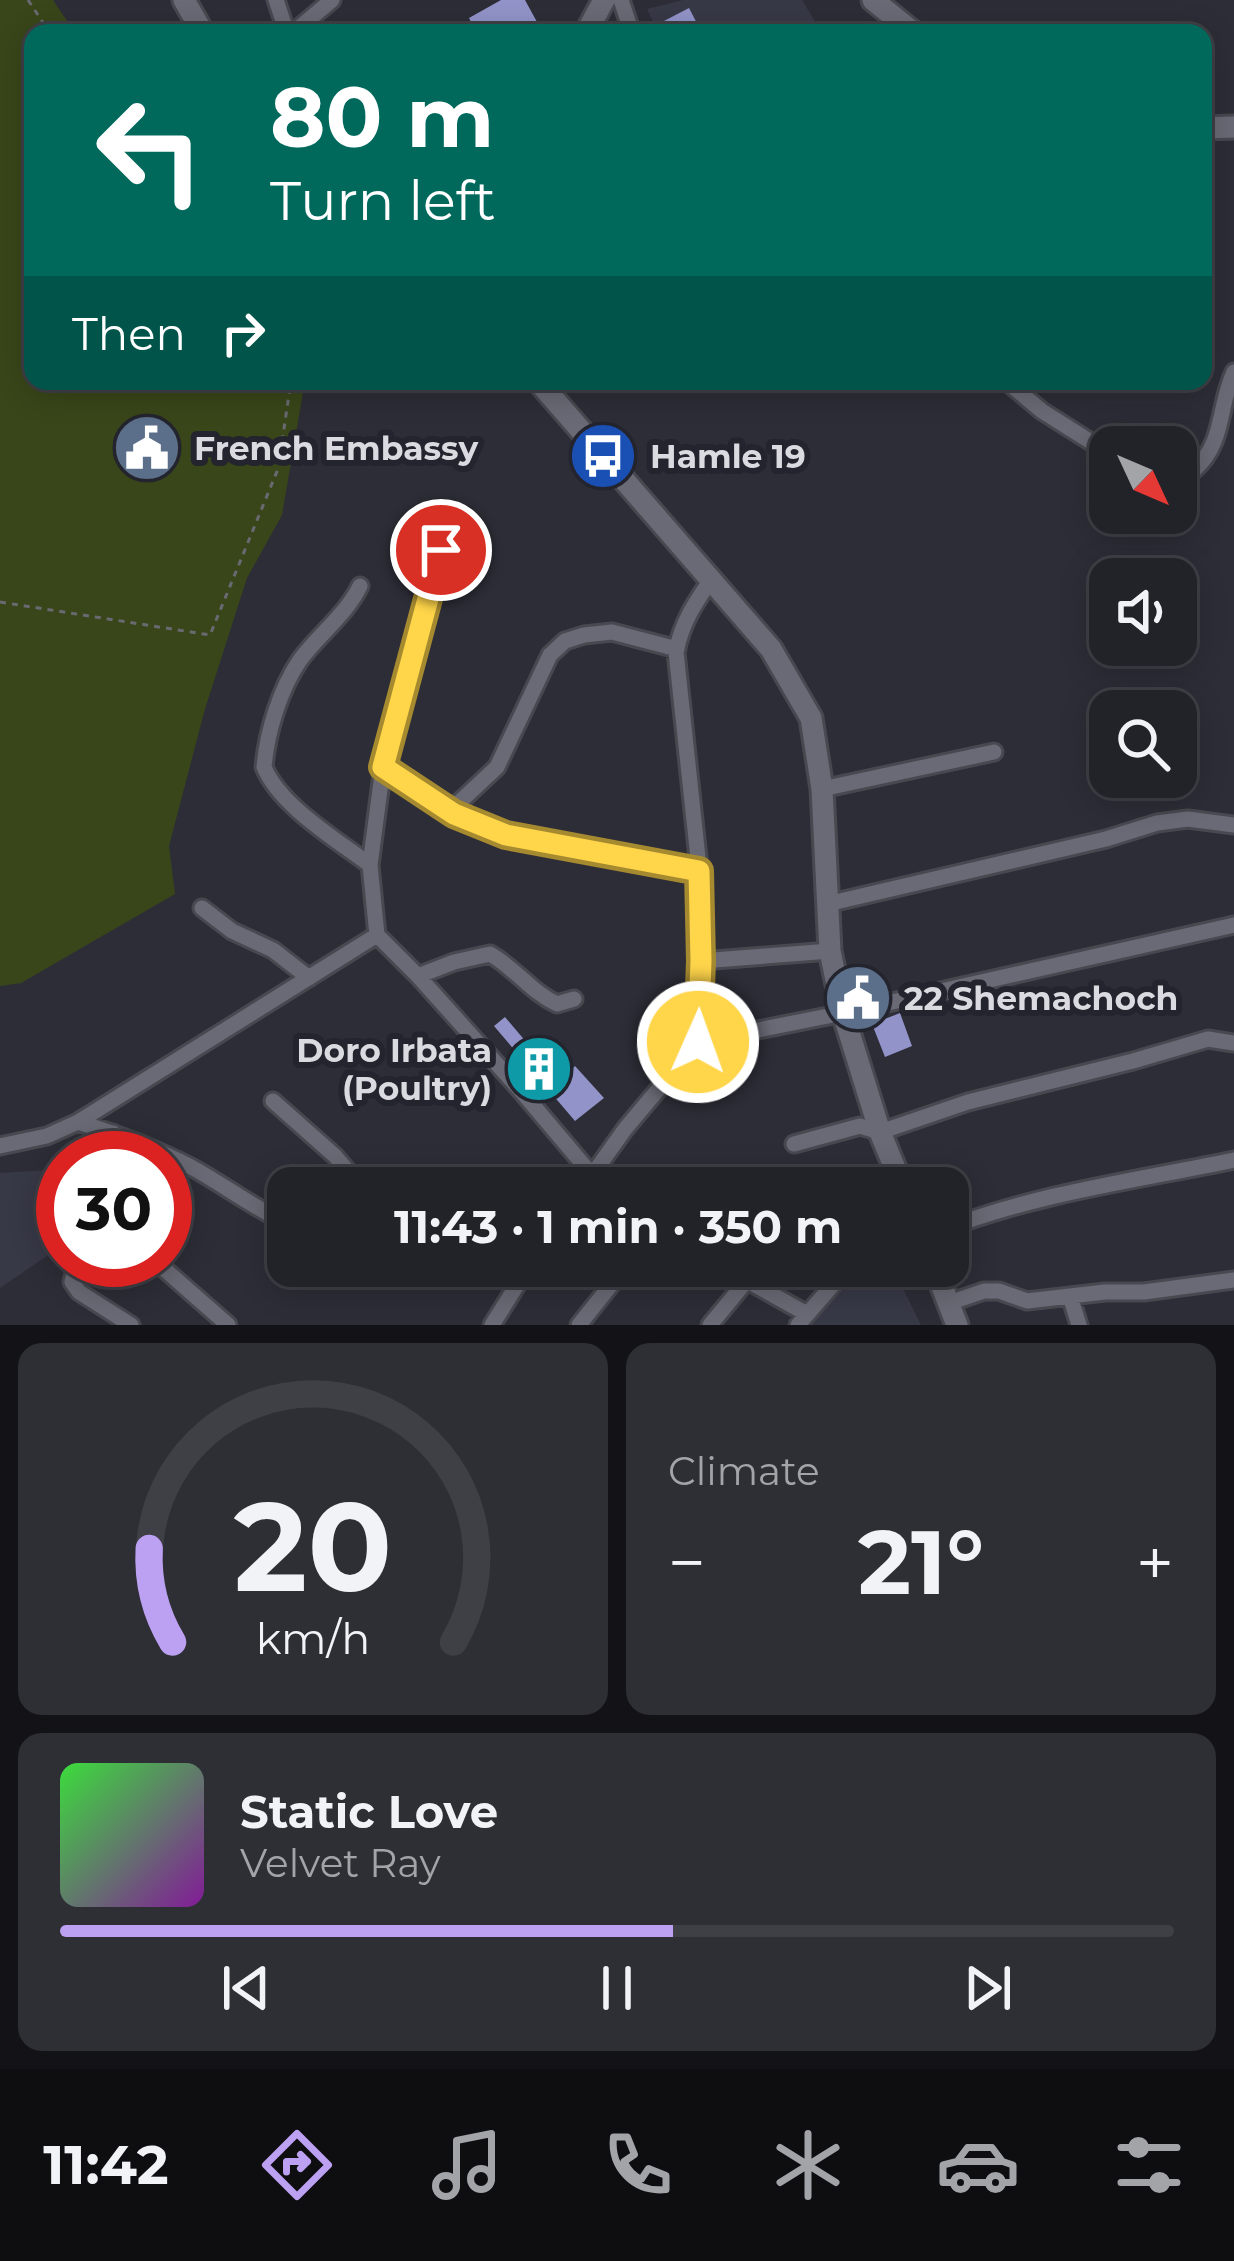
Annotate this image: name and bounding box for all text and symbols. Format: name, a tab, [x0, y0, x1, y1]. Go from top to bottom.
text: 80 m	[270, 66, 494, 168]
icon: left	[72, 72, 228, 228]
text: Turn left	[270, 168, 496, 234]
icon: right	[210, 300, 276, 366]
text: Then	[72, 306, 186, 361]
public building icon: French Embassy	[112, 413, 182, 483]
bus stop icon: Hamle 19	[568, 421, 638, 491]
north arrow	[1089, 426, 1197, 534]
map controls	[1089, 426, 1197, 798]
place label: French Embassy	[194, 428, 479, 468]
place label: Hamle 19	[650, 436, 806, 476]
pin	[390, 499, 492, 601]
icon: arrive	[408, 517, 474, 583]
button: sound	[1089, 558, 1197, 666]
button: search	[1089, 690, 1197, 798]
public building icon: 22 Shemachoch	[823, 963, 893, 1033]
place label: 22 Shemachoch	[904, 978, 1178, 1018]
position arrow	[635, 979, 761, 1105]
place label: Doro Irbata (Poultry)	[296, 1030, 492, 1108]
building icon: Doro Irbata (Poultry)	[504, 1034, 574, 1104]
speed limit sign: 30	[36, 1131, 192, 1287]
text: 11:43 · 1 min · 350 m	[394, 1199, 842, 1254]
text: Climate	[668, 1447, 820, 1495]
text: 20	[234, 1470, 392, 1622]
text: 21°	[858, 1507, 984, 1617]
text: −	[668, 1522, 706, 1603]
text: +	[1136, 1522, 1174, 1603]
text: km/h	[256, 1612, 370, 1665]
text: Static Love	[240, 1784, 498, 1839]
text: Velvet Ray	[240, 1839, 441, 1887]
icon: previous	[213, 1955, 279, 2021]
icon: pause	[584, 1955, 650, 2021]
icon: next	[955, 1955, 1021, 2021]
icon: directions	[255, 2123, 339, 2207]
icon: music	[425, 2123, 509, 2207]
icon: phone	[596, 2123, 680, 2207]
icon: climate	[766, 2123, 850, 2207]
icon: car	[936, 2123, 1020, 2207]
icon: filters	[1107, 2123, 1191, 2207]
text: 11:42	[43, 2132, 169, 2198]

